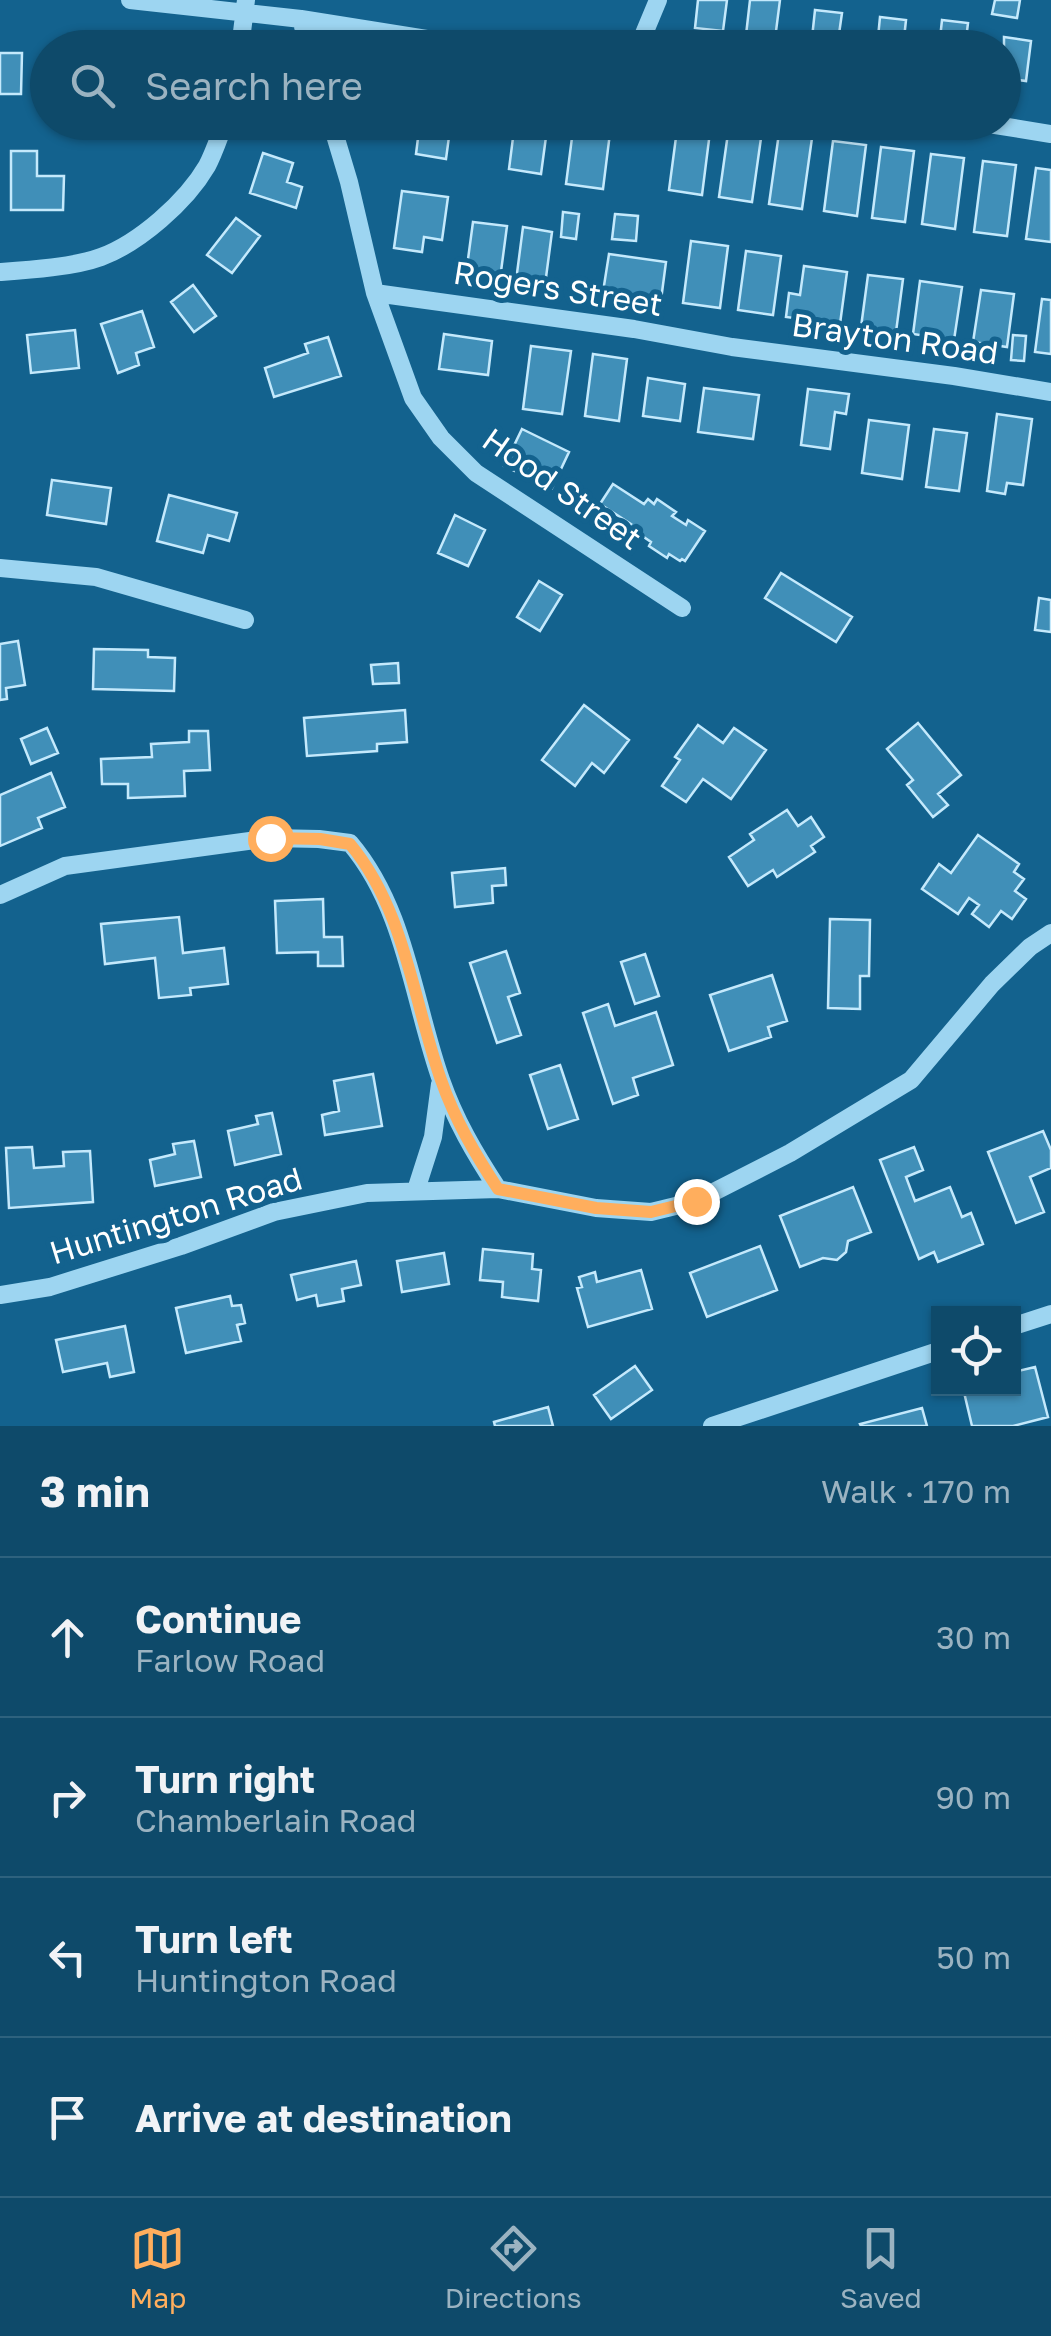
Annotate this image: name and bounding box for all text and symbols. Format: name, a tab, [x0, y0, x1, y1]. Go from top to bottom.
search box	[30, 30, 1021, 140]
icon: search	[65, 58, 120, 113]
text: Search here	[145, 63, 363, 108]
street label: Rogers Street	[451, 253, 665, 323]
street label: Brayton Road	[789, 305, 1001, 371]
street label: Hood Street	[476, 420, 649, 557]
route start	[248, 816, 294, 862]
street label: Huntington Road	[45, 1159, 306, 1271]
route end	[674, 1179, 720, 1225]
map controls	[931, 1306, 1021, 1396]
button: locate	[931, 1306, 1021, 1396]
text: 3 min	[40, 1466, 150, 1516]
text: Walk · 170 m	[821, 1472, 1011, 1510]
text: Continue	[135, 1596, 301, 1641]
icon: ahead	[40, 1610, 95, 1665]
text: 30 m	[936, 1618, 1011, 1656]
text: Farlow Road	[135, 1641, 325, 1679]
text: Turn right	[135, 1756, 315, 1801]
icon: right	[40, 1770, 95, 1825]
text: 90 m	[935, 1778, 1011, 1816]
text: Chamberlain Road	[135, 1801, 417, 1839]
text: Turn left	[135, 1916, 293, 1961]
icon: left	[40, 1930, 95, 1985]
text: 50 m	[936, 1938, 1011, 1976]
text: Huntington Road	[135, 1961, 397, 1999]
icon: arrive	[40, 2090, 95, 2145]
text: Arrive at destination	[135, 2095, 512, 2140]
tab: Map	[129, 2221, 186, 2314]
tab: Directions	[445, 2221, 582, 2314]
tab: Saved	[840, 2221, 922, 2314]

